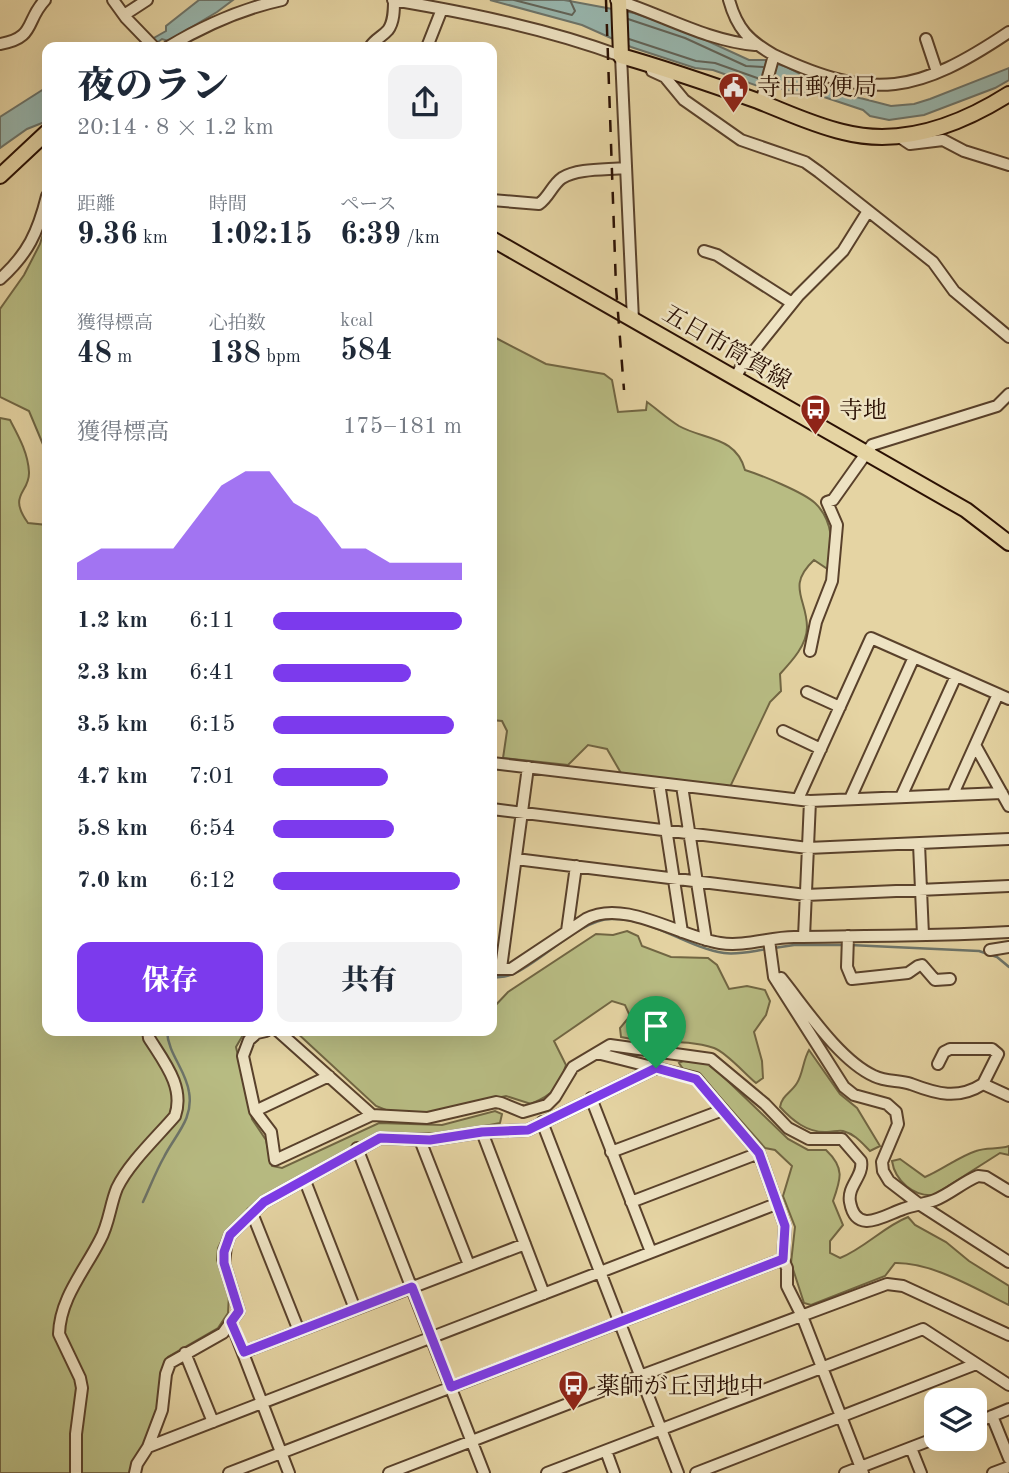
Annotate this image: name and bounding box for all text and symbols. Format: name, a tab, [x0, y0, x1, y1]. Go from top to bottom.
button: share	[388, 65, 462, 139]
text: 夜のラン	[77, 69, 229, 107]
public building icon: 寺田郵便局	[717, 70, 751, 114]
place label: 寺田郵便局	[757, 74, 877, 101]
text: 20:14 · 8 × 1.2 km	[77, 116, 274, 139]
text: 距離	[77, 196, 115, 215]
text: 時間	[209, 196, 247, 215]
text: ペース	[340, 196, 396, 215]
text: 9.36	[77, 220, 138, 250]
text: 1:02:15	[209, 220, 312, 250]
text: 6:39	[340, 220, 401, 250]
text: km	[138, 229, 168, 248]
text: /km	[401, 229, 440, 248]
street label: 五日市筒賀線	[658, 300, 796, 395]
text: kcal	[340, 312, 373, 331]
text: 獲得標高	[77, 315, 153, 334]
text: 心拍数	[209, 315, 266, 334]
text: 584	[340, 336, 393, 366]
text: 48	[77, 339, 112, 369]
text: 138	[209, 339, 261, 369]
text: m	[112, 348, 132, 367]
text: bpm	[261, 348, 301, 367]
bus stop icon: 寺地	[799, 393, 833, 437]
place label: 寺地	[839, 397, 887, 424]
text: 175–181 m	[343, 415, 462, 438]
text: 獲得標高	[77, 421, 169, 444]
text: 1.2 km	[77, 609, 148, 632]
text: 6:11	[189, 609, 235, 632]
text: 2.3 km	[77, 661, 148, 684]
text: 6:41	[189, 661, 235, 684]
text: 3.5 km	[77, 713, 148, 736]
text: 6:15	[189, 713, 235, 736]
text: 4.7 km	[77, 765, 148, 788]
text: 7:01	[189, 765, 235, 788]
text: 5.8 km	[77, 817, 148, 840]
text: 6:54	[189, 817, 235, 840]
text: 7.0 km	[77, 869, 148, 892]
text: 6:12	[189, 869, 235, 892]
button: 保存	[77, 942, 263, 1022]
button: 共有	[277, 942, 462, 1022]
pin	[626, 996, 686, 1068]
icon: arrive	[637, 1007, 675, 1045]
bus stop icon: 薬師が丘団地中	[556, 1369, 590, 1413]
place label: 薬師が丘団地中	[596, 1373, 764, 1400]
map controls	[924, 1388, 987, 1451]
button: layers	[924, 1388, 987, 1451]

